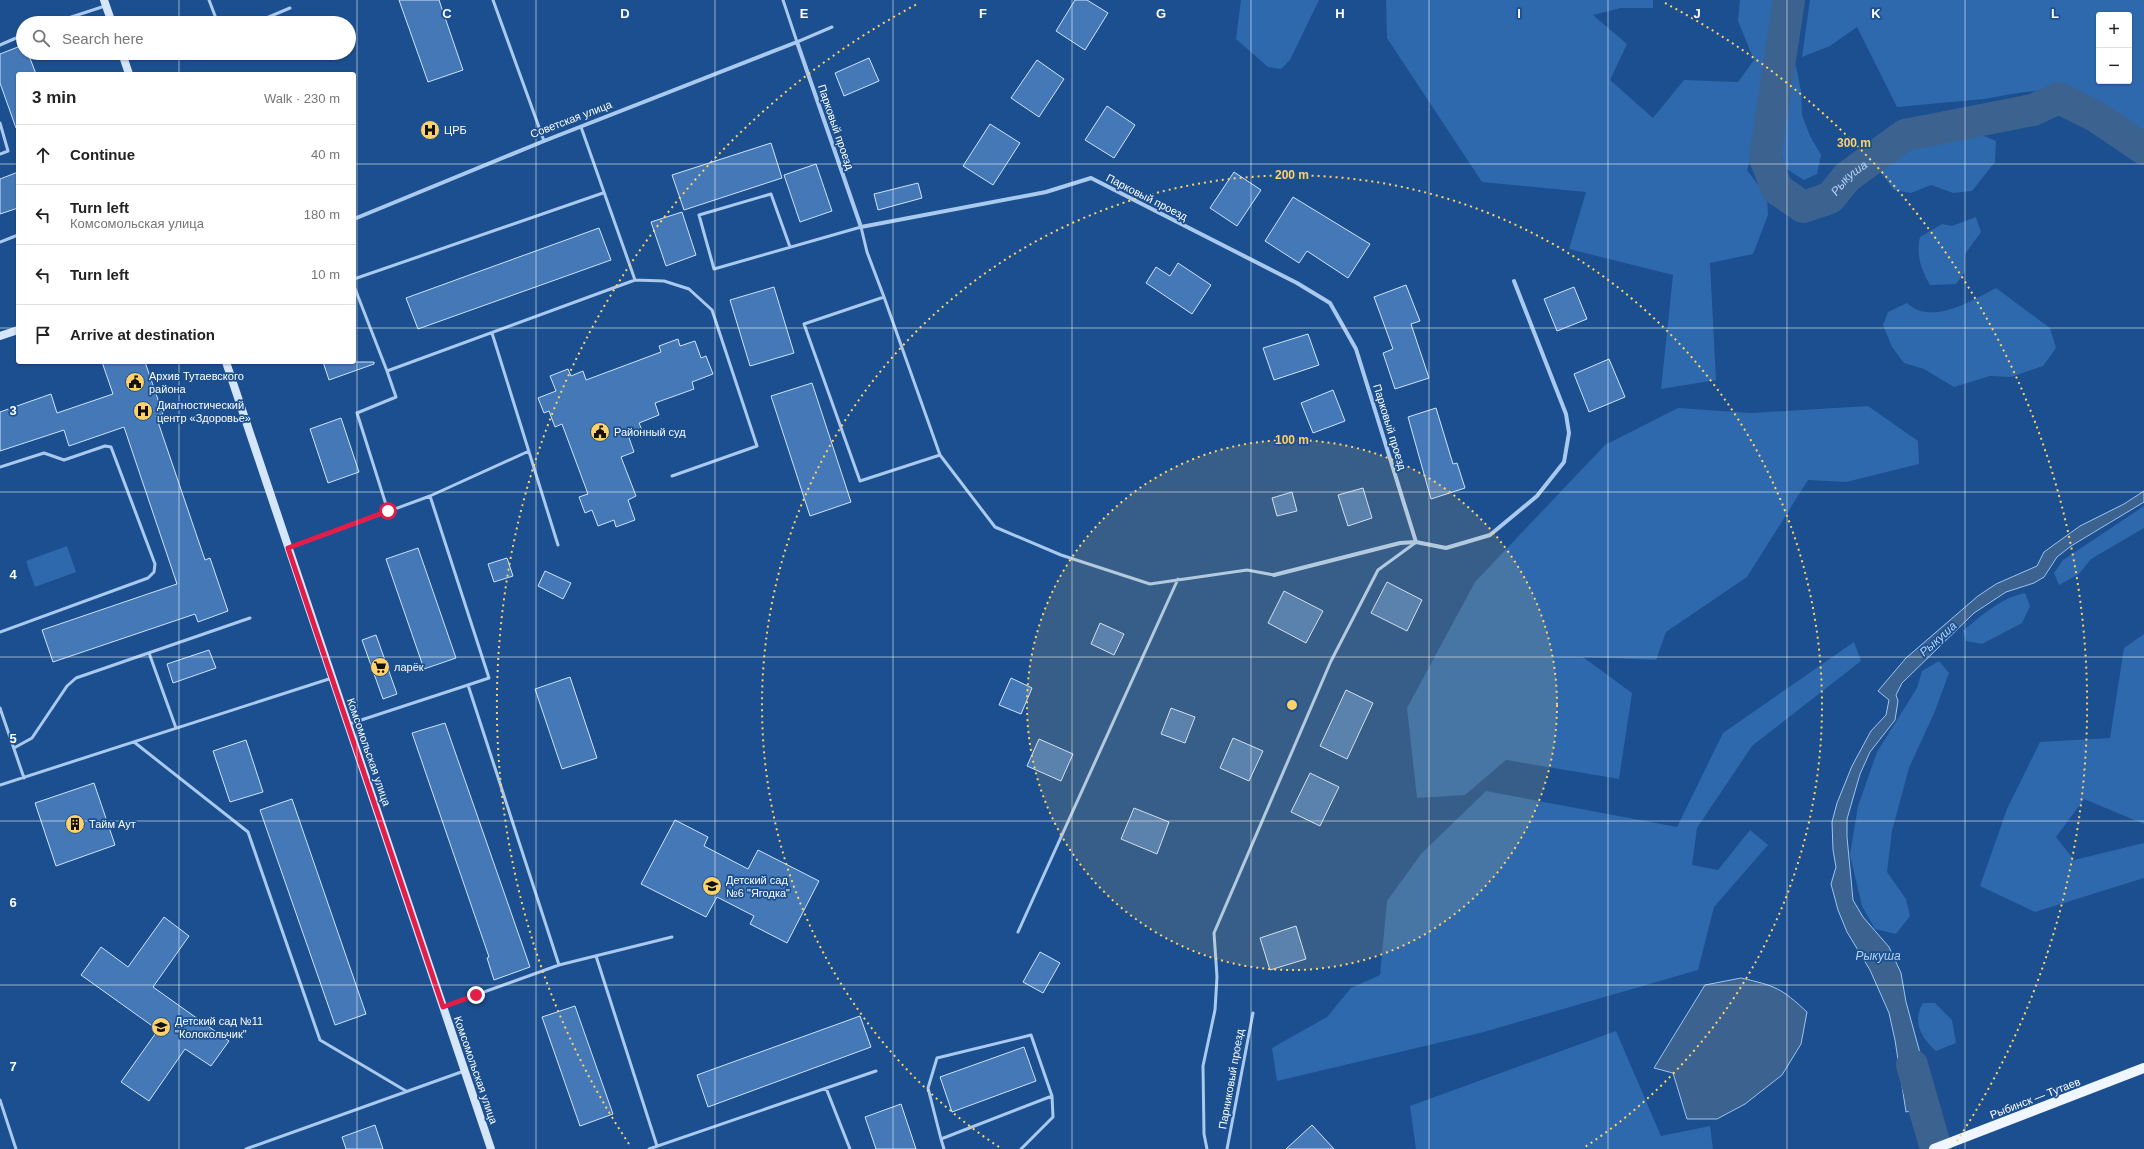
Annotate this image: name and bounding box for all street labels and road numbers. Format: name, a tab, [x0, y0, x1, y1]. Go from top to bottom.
street label: Парковый проезд	[816, 83, 856, 172]
street label: Советская улица	[529, 98, 614, 140]
street label: Парковый проезд	[1104, 171, 1190, 223]
street label: Парковый проезд	[1371, 382, 1409, 472]
street label: Комсомольская улица	[345, 696, 393, 808]
street label: Комсомольская улица	[452, 1014, 500, 1126]
street label: Парниковый проезд	[1216, 1027, 1246, 1130]
street label: Рыбинск — Тутаев	[1988, 1075, 2082, 1121]

